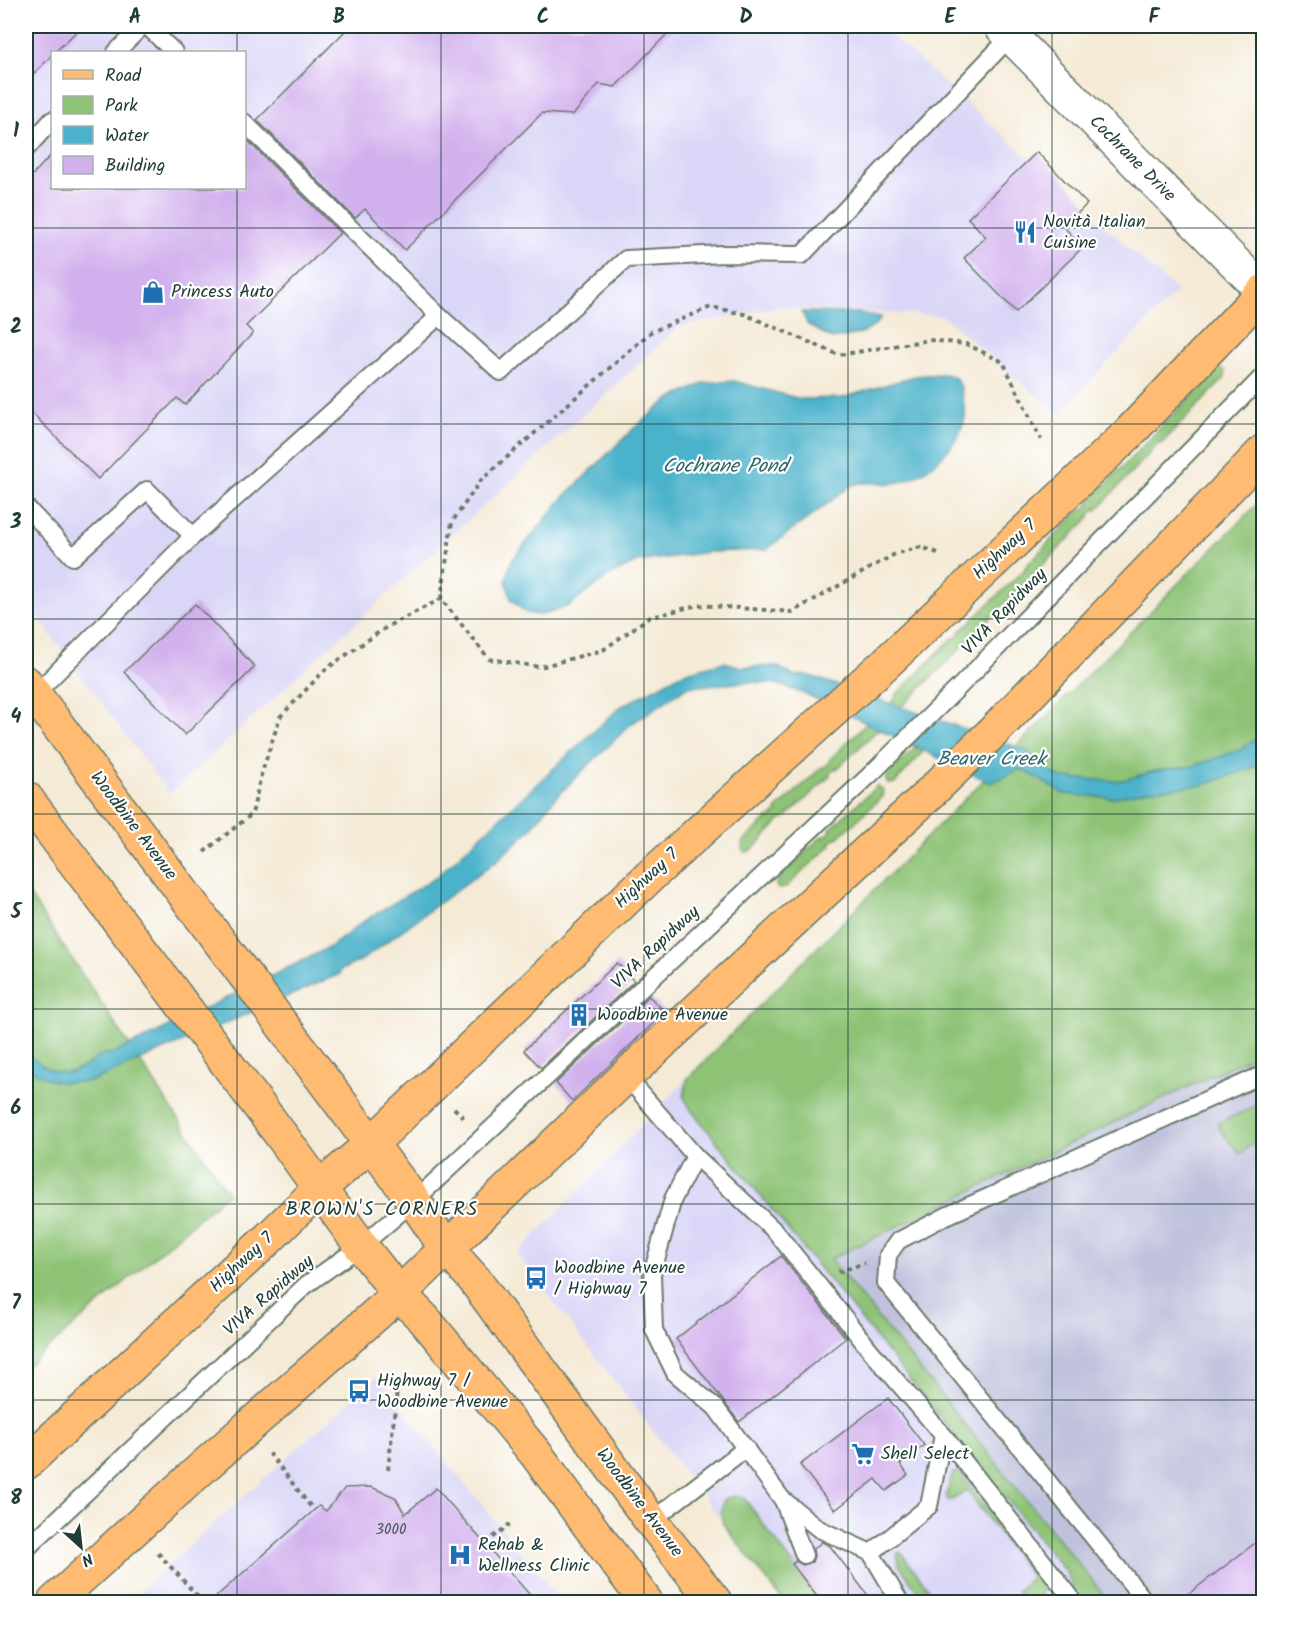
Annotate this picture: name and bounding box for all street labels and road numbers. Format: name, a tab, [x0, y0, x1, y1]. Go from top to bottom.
street label: Cochrane Drive	[1082, 109, 1182, 209]
street label: Highway 7	[966, 512, 1044, 588]
street label: VIVA Rapidway	[955, 561, 1055, 663]
street label: Woodbine Avenue	[82, 765, 184, 887]
street label: Highway 7	[608, 841, 686, 917]
street label: VIVA Rapidway	[605, 899, 708, 997]
street label: Highway 7	[203, 1225, 281, 1301]
street label: VIVA Rapidway	[217, 1248, 321, 1344]
street label: Woodbine Avenue	[588, 1442, 690, 1564]

